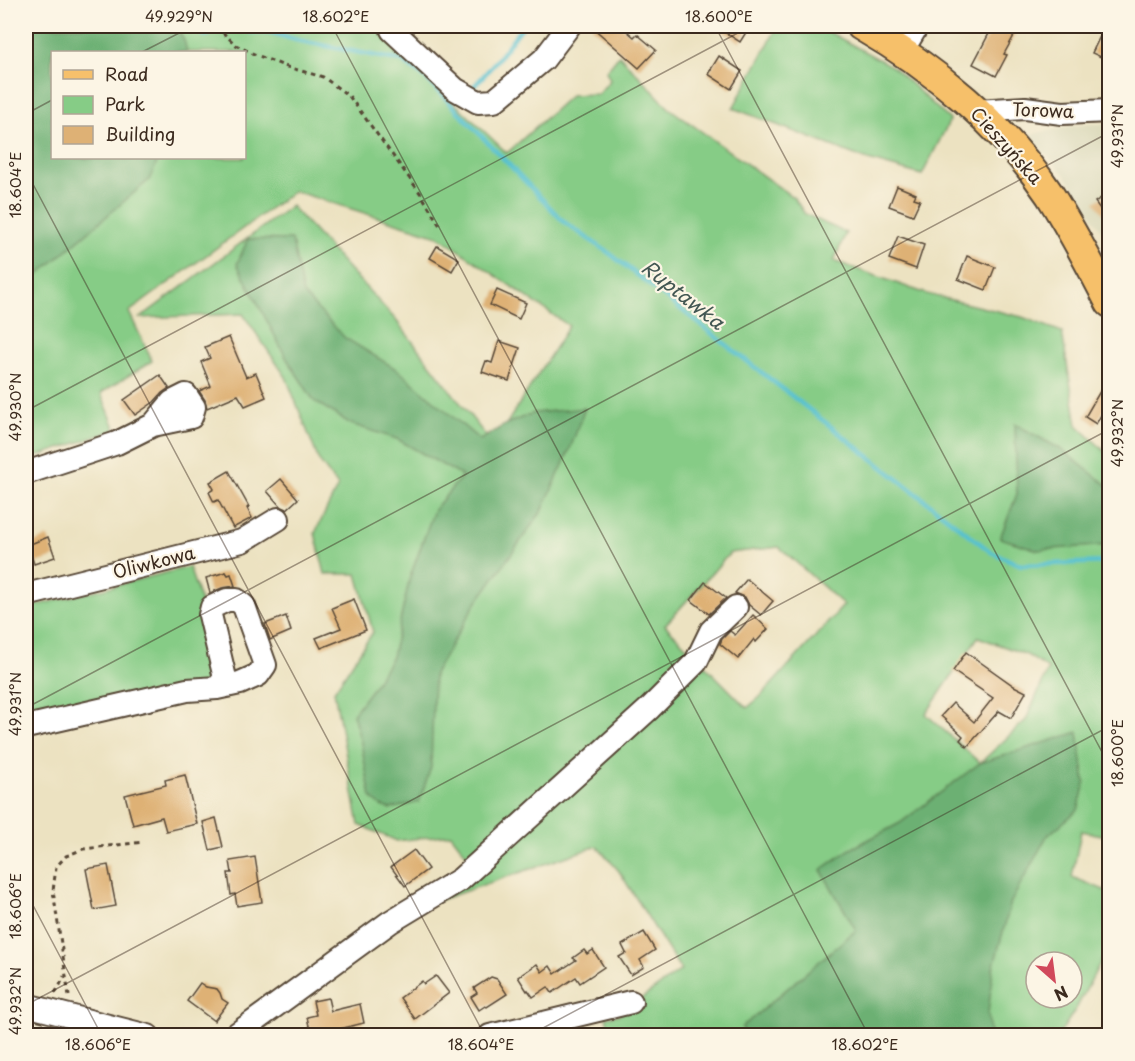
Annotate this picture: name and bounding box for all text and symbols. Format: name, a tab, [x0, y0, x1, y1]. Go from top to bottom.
text: 49.929°N	[145, 4, 213, 27]
text: 18.602°E	[303, 4, 369, 27]
text: 18.600°E	[685, 4, 753, 27]
legend	[51, 51, 246, 159]
text: Road	[105, 60, 149, 87]
text: Park	[105, 90, 145, 117]
street label: Torowa	[1012, 95, 1075, 124]
street label: Cieszyńska	[965, 100, 1050, 190]
text: 49.931°N	[1105, 104, 1128, 168]
text: Building	[105, 120, 175, 147]
text: 18.604°E	[3, 152, 26, 218]
water label: Ruptawka	[636, 252, 732, 337]
text: 49.930°N	[3, 372, 26, 442]
text: 49.932°N	[1105, 399, 1128, 467]
street label: Oliwkowa	[110, 538, 198, 585]
text: 49.931°N	[3, 672, 26, 736]
text: 18.600°E	[1105, 719, 1128, 787]
text: 18.606°E	[3, 873, 26, 939]
north arrow	[1024, 950, 1084, 1010]
text: 49.932°N	[3, 967, 26, 1035]
text: N	[1050, 981, 1073, 1008]
text: 18.606°E	[65, 1032, 131, 1055]
text: 18.604°E	[448, 1032, 514, 1055]
text: 18.602°E	[832, 1032, 898, 1055]

